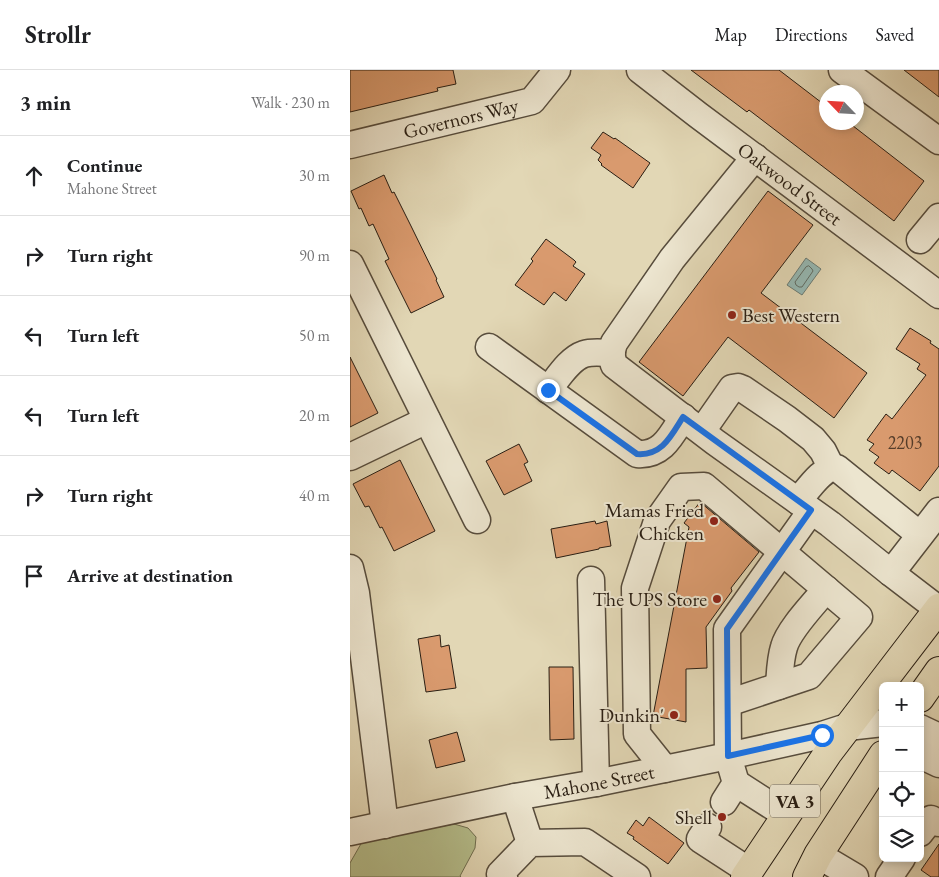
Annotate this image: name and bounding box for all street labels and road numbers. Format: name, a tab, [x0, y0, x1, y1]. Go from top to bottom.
street label: Governors Way	[401, 92, 521, 145]
street label: Oakwood Street	[732, 136, 848, 231]
street label: Mahone Street	[542, 758, 657, 805]
road number: VA 3	[770, 784, 820, 818]

